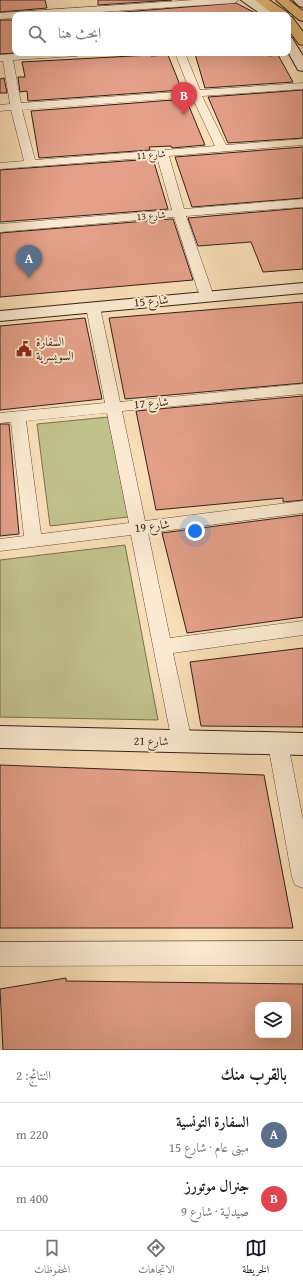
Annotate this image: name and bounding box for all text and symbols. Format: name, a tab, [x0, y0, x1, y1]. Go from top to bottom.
search box	[12, 12, 291, 56]
text: ابحث هنا	[58, 22, 101, 43]
icon: search	[26, 23, 48, 45]
pin: B	[171, 82, 197, 115]
street label: شارع 11	[136, 146, 167, 165]
street label: شارع 13	[136, 207, 167, 226]
pin: A	[16, 245, 42, 278]
street label: شارع 15	[133, 290, 170, 313]
place label: السفارة السويسرية	[36, 333, 74, 364]
public building icon: السفارة السويسرية	[15, 340, 33, 358]
street label: شارع 17	[133, 392, 170, 415]
street label: شارع 19	[134, 515, 171, 539]
your location	[185, 521, 205, 541]
street label: شارع 21	[133, 732, 169, 752]
map controls	[255, 1002, 291, 1038]
button: layers	[255, 1002, 291, 1038]
text: بالقرب منك	[220, 1061, 287, 1086]
text: النتائج: 2	[16, 1066, 51, 1085]
text: السفارة التونسية	[176, 1111, 249, 1132]
text: 220 m	[16, 1125, 48, 1144]
text: A	[270, 1125, 278, 1144]
text: مبنى عام · شارع 15	[169, 1138, 249, 1157]
text: جنرال موتورز	[185, 1175, 249, 1196]
text: 400 m	[16, 1189, 48, 1208]
text: B	[270, 1189, 278, 1208]
text: صيدلية · شارع 9	[181, 1202, 249, 1221]
tab: المحفوظات	[34, 1237, 70, 1280]
tab: الاتجاهات	[138, 1237, 175, 1280]
tab: الخريطة	[242, 1237, 269, 1280]

